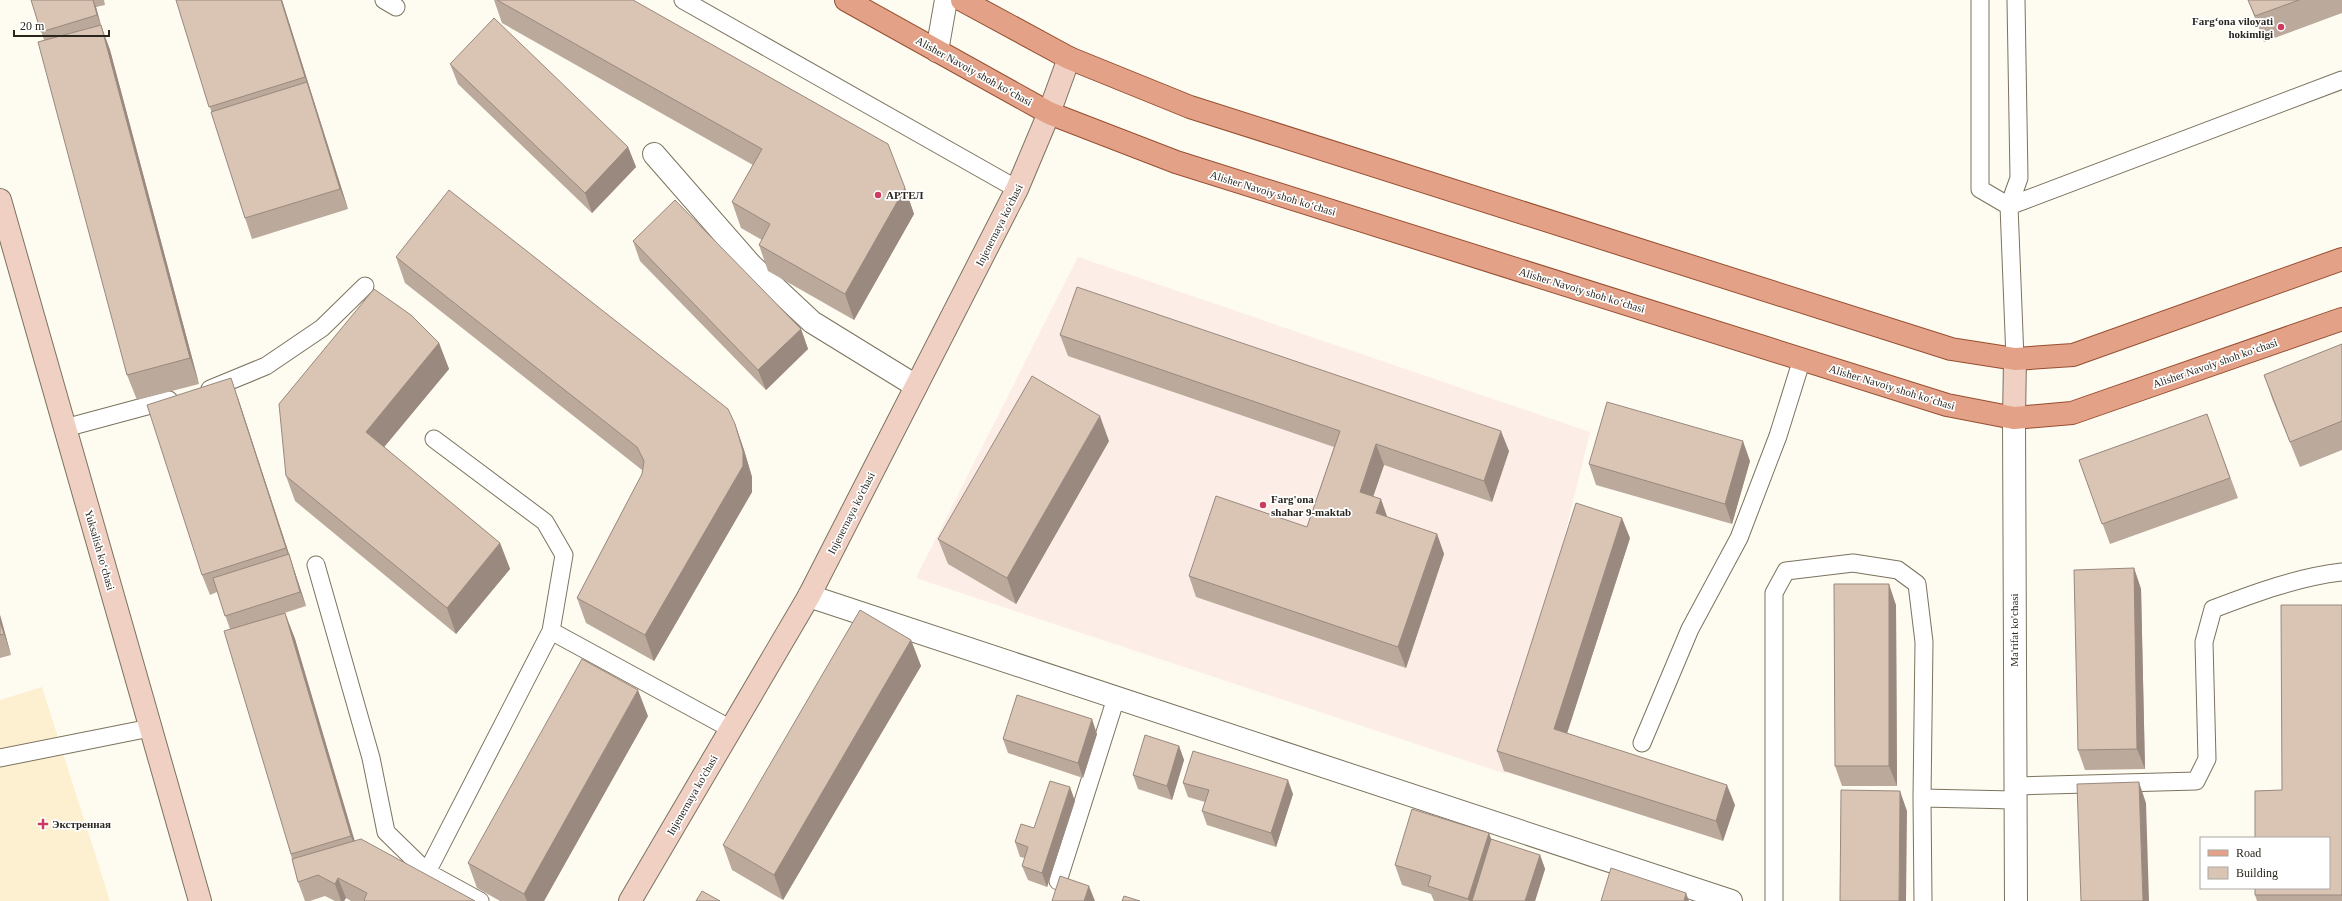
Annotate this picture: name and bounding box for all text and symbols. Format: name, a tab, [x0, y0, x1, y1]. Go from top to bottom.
scale bar	[14, 12, 109, 38]
place label: Farg‘ona viloyati hokimligi	[2192, 15, 2273, 40]
text: 20 m	[20, 19, 45, 33]
marker: Farg‘ona viloyati hokimligi	[2276, 22, 2286, 32]
street label: Alisher Navoiy shoh koʻchasi	[914, 34, 1034, 108]
street label: Alisher Navoiy shoh koʻchasi	[1209, 168, 1337, 218]
street label: Injenernaya ko'chasi	[973, 182, 1025, 268]
place label: АРТЕЛ	[886, 189, 924, 201]
marker: АРТЕЛ	[873, 190, 883, 200]
street label: Alisher Navoiy shoh koʻchasi	[1518, 265, 1646, 315]
street label: Alisher Navoiy shoh koʻchasi	[2151, 336, 2279, 390]
street label: Alisher Navoiy shoh koʻchasi	[1828, 362, 1956, 412]
street label: Injenernaya ko'chasi	[825, 470, 877, 556]
place label: Farg'ona shahar 9-maktab	[1271, 493, 1351, 518]
marker: Farg'ona shahar 9-maktab	[1258, 500, 1268, 510]
street label: Yuksalish koʻchasi	[83, 509, 117, 591]
street label: Ma'rifat ko'chasi	[2008, 593, 2020, 667]
street label: Injenernaya ko'chasi	[664, 753, 720, 837]
marker: Экстренная	[37, 818, 49, 830]
place label: Экстренная	[52, 818, 111, 830]
legend	[2200, 837, 2330, 889]
text: Road	[2236, 846, 2261, 860]
text: Building	[2236, 866, 2278, 880]

